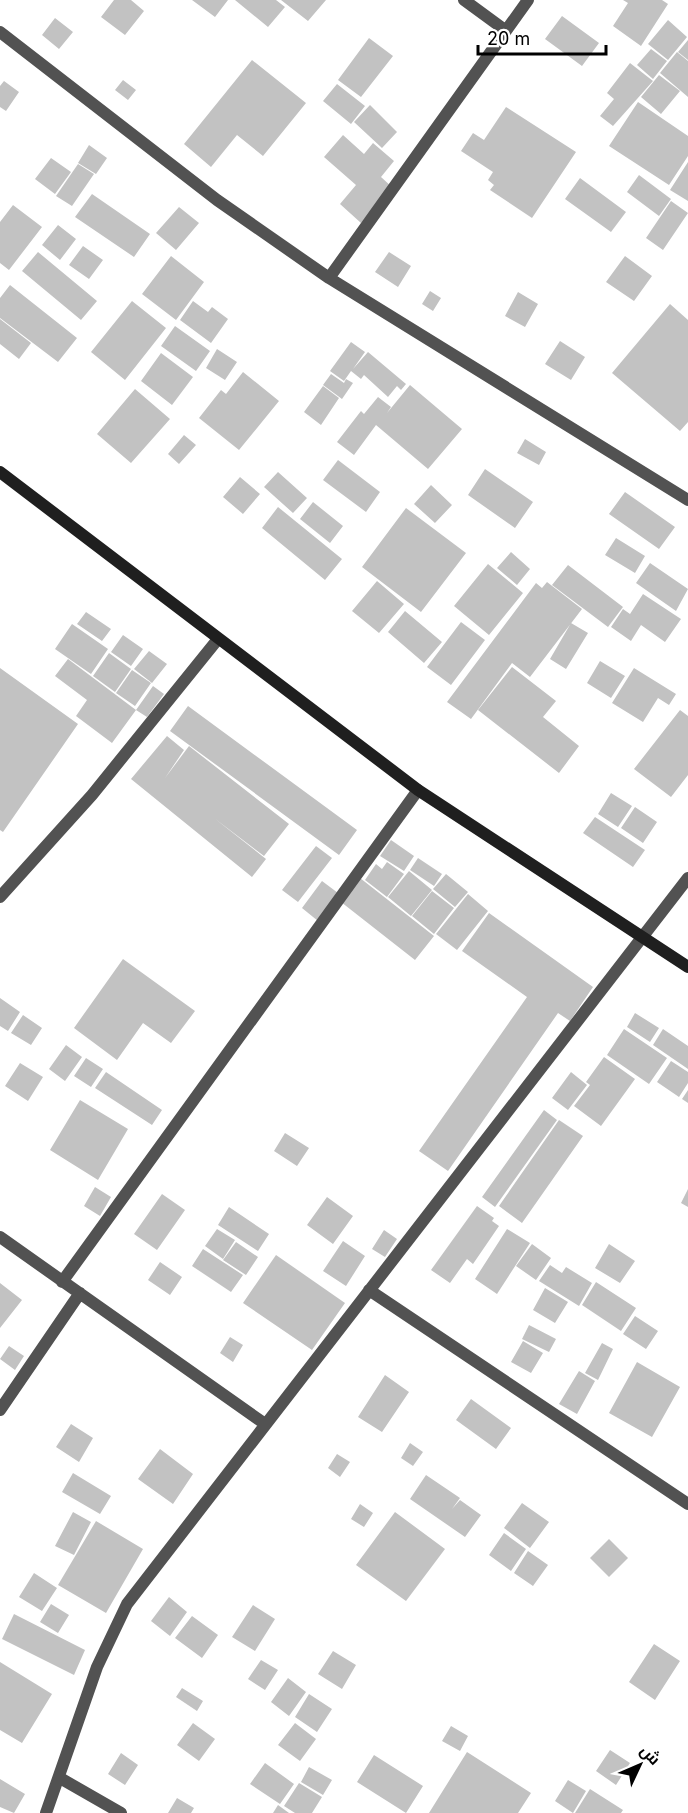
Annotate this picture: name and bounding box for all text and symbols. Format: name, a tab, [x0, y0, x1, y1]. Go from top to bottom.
scale bar	[478, 18, 606, 56]
text: 20 m	[487, 28, 530, 49]
north arrow	[610, 1735, 670, 1795]
text: ش	[636, 1740, 665, 1769]

